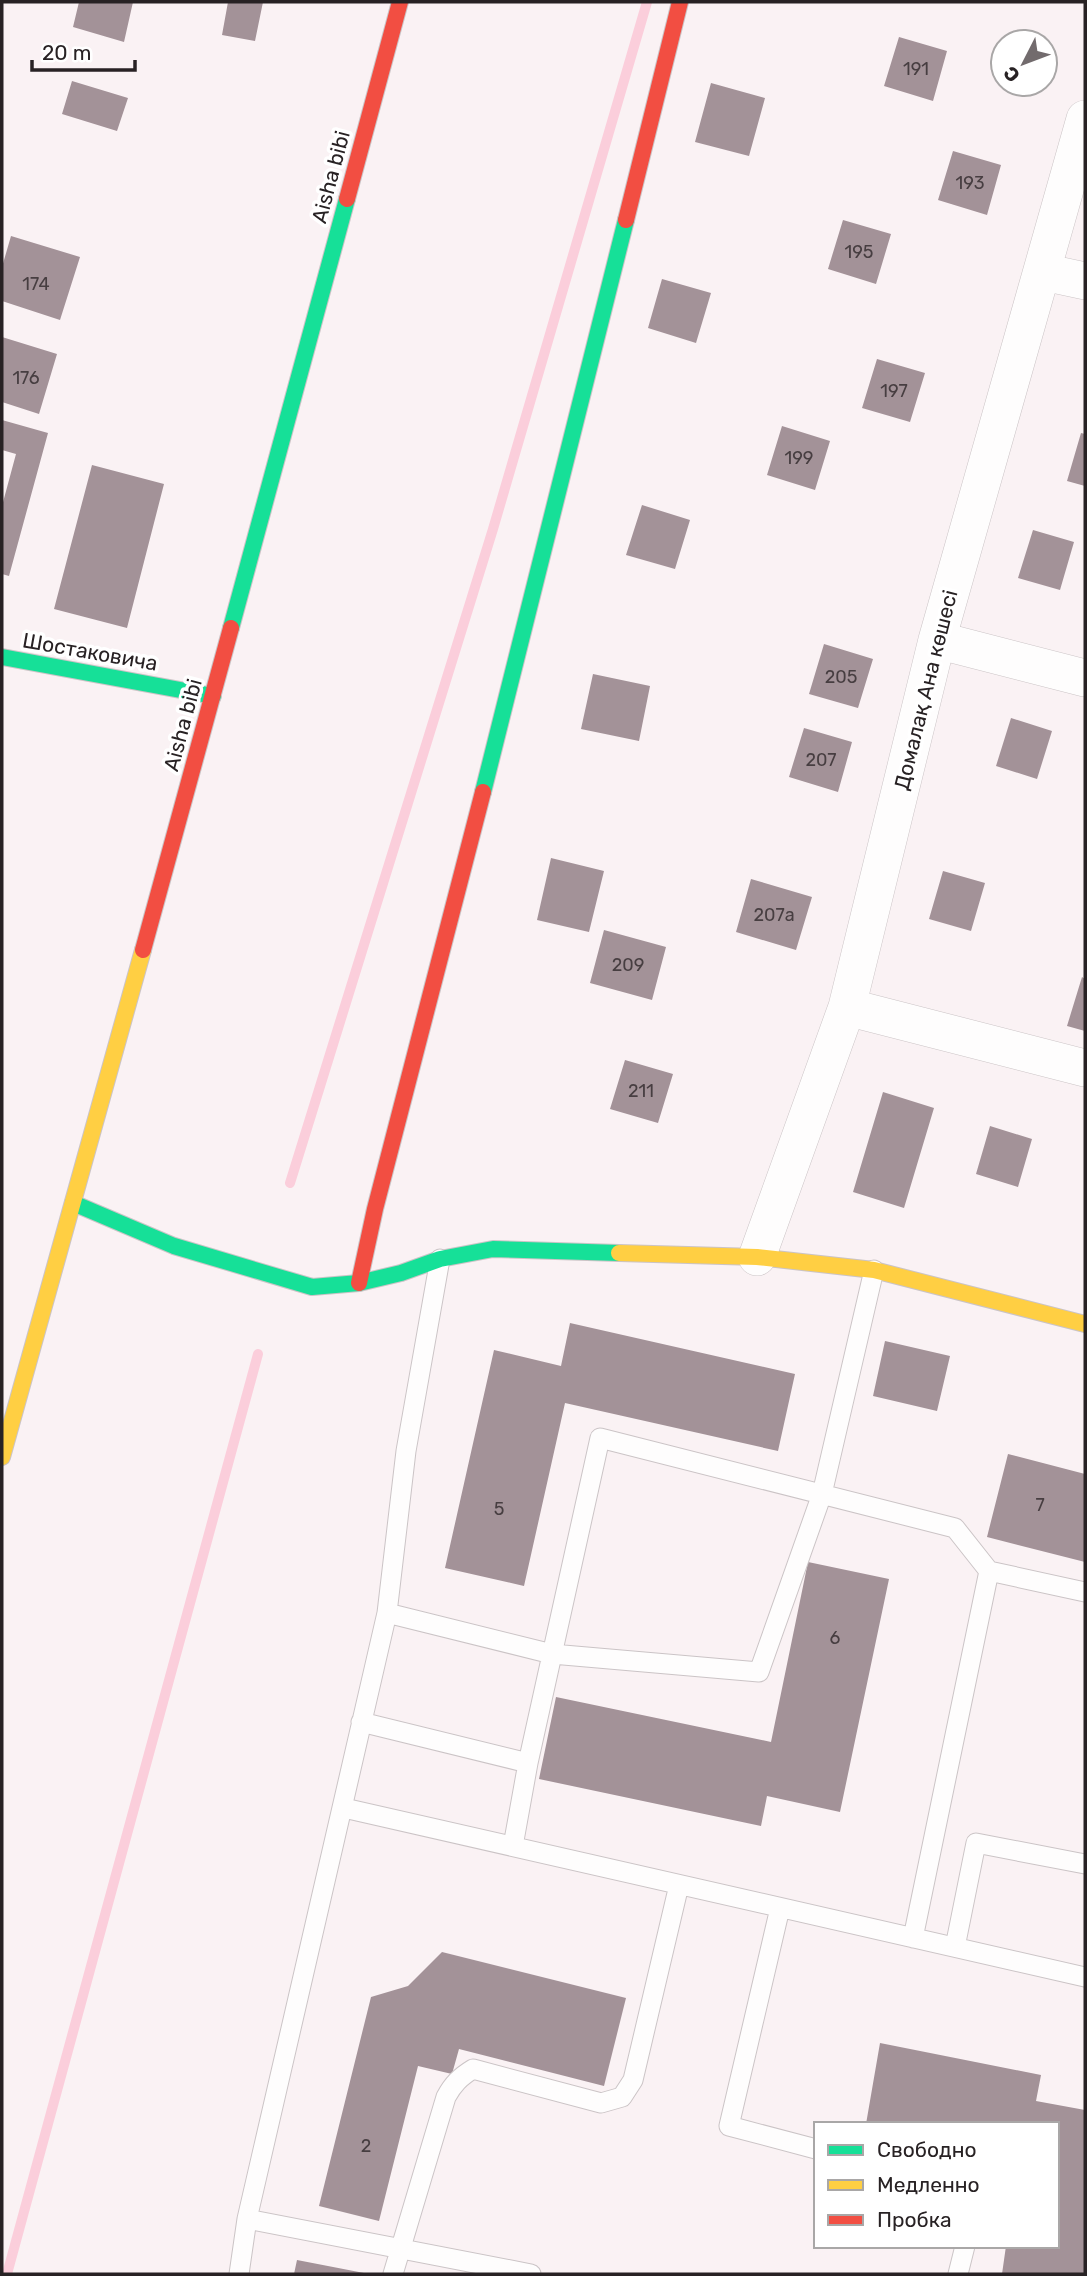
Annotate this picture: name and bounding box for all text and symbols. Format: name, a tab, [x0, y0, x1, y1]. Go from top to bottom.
scale bar	[32, 28, 135, 72]
north arrow	[989, 28, 1059, 98]
text: 20 m	[42, 40, 91, 65]
house number: 191	[903, 58, 929, 80]
text: С	[999, 61, 1025, 87]
street label: Aisha bibi	[306, 128, 355, 226]
house number: 193	[956, 172, 984, 194]
house number: 195	[844, 241, 874, 263]
house number: 174	[22, 273, 50, 295]
house number: 176	[12, 367, 40, 389]
house number: 197	[880, 380, 908, 402]
house number: 199	[784, 447, 814, 469]
street label: Домалақ Ана көшесі	[889, 587, 962, 793]
street label: Шостаковича	[21, 627, 160, 676]
house number: 205	[825, 666, 857, 688]
street label: Aisha bibi	[158, 676, 207, 774]
house number: 207	[805, 749, 837, 771]
house number: 207а	[753, 904, 795, 926]
house number: 209	[612, 954, 644, 976]
house number: 211	[628, 1080, 654, 1102]
house number: 7	[1035, 1494, 1045, 1516]
house number: 5	[494, 1498, 504, 1520]
house number: 6	[830, 1627, 841, 1649]
legend	[814, 2122, 1059, 2248]
house number: 2	[361, 2135, 371, 2157]
text: Свободно	[877, 2137, 977, 2162]
text: Медленно	[877, 2172, 980, 2197]
text: Пробка	[877, 2207, 952, 2232]

